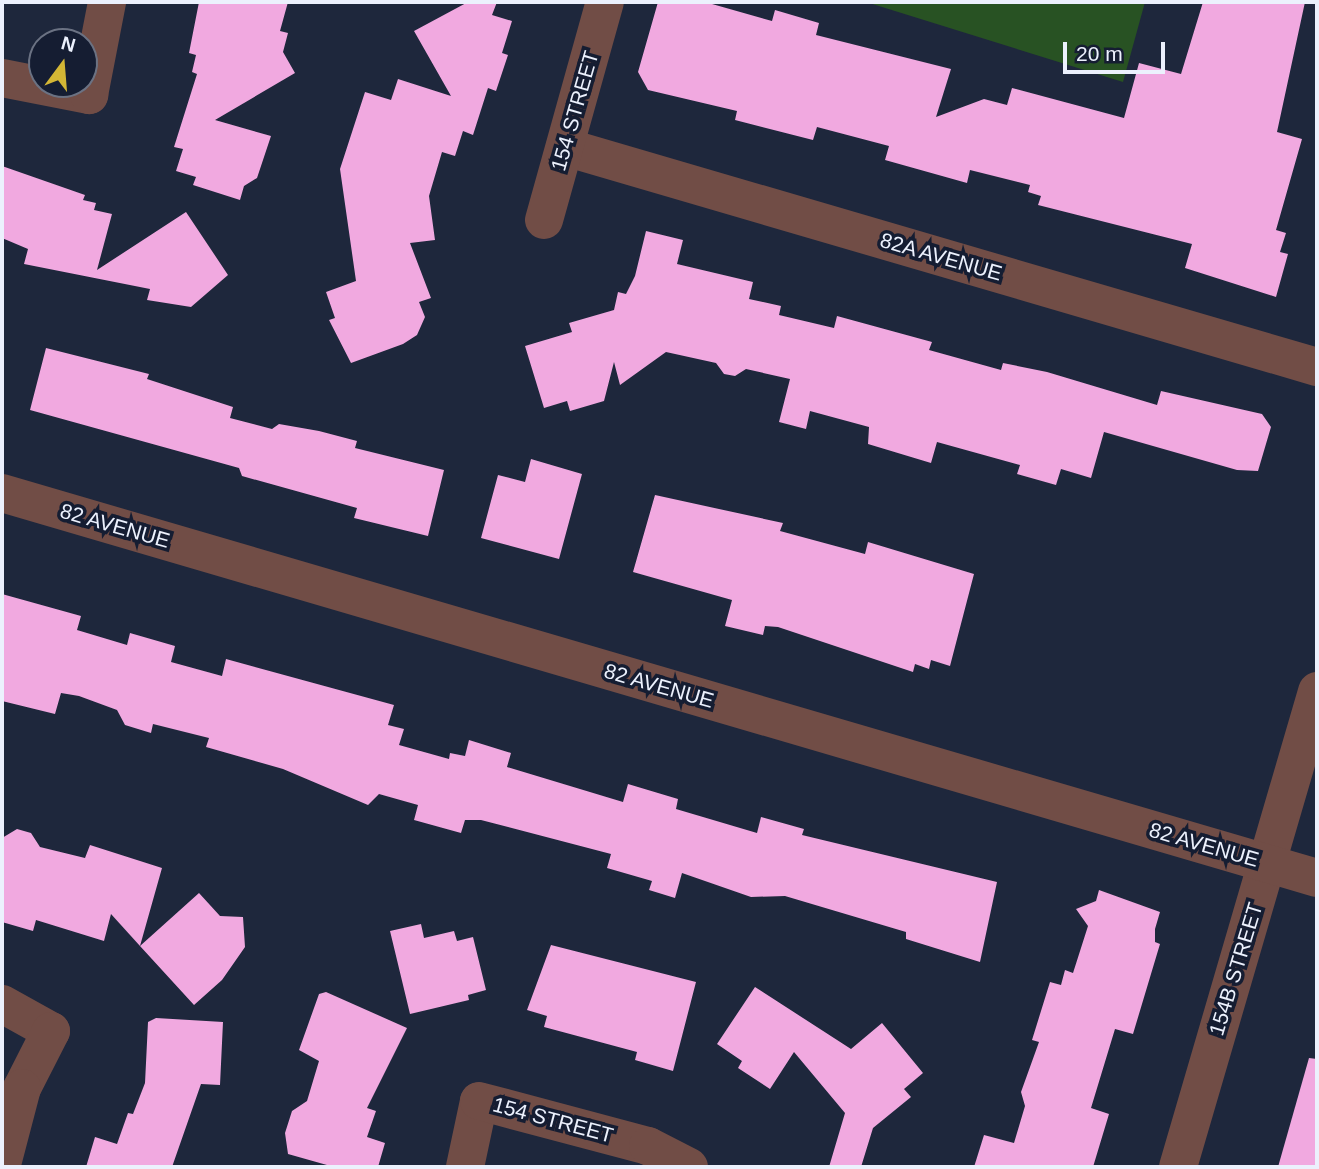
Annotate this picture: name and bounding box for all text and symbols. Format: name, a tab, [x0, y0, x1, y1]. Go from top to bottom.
north arrow	[28, 28, 98, 98]
scale bar	[1067, 28, 1168, 72]
text: N	[59, 32, 78, 56]
text: 20 m	[1076, 42, 1123, 65]
street label: 154 STREET	[546, 48, 604, 174]
street label: 82A AVENUE	[876, 227, 1006, 287]
street label: 82 AVENUE	[57, 498, 173, 554]
street label: 82 AVENUE	[601, 658, 717, 714]
street label: 82 AVENUE	[1146, 817, 1262, 873]
street label: 154B STREET	[1204, 899, 1268, 1039]
street label: 154 STREET	[490, 1092, 616, 1148]

